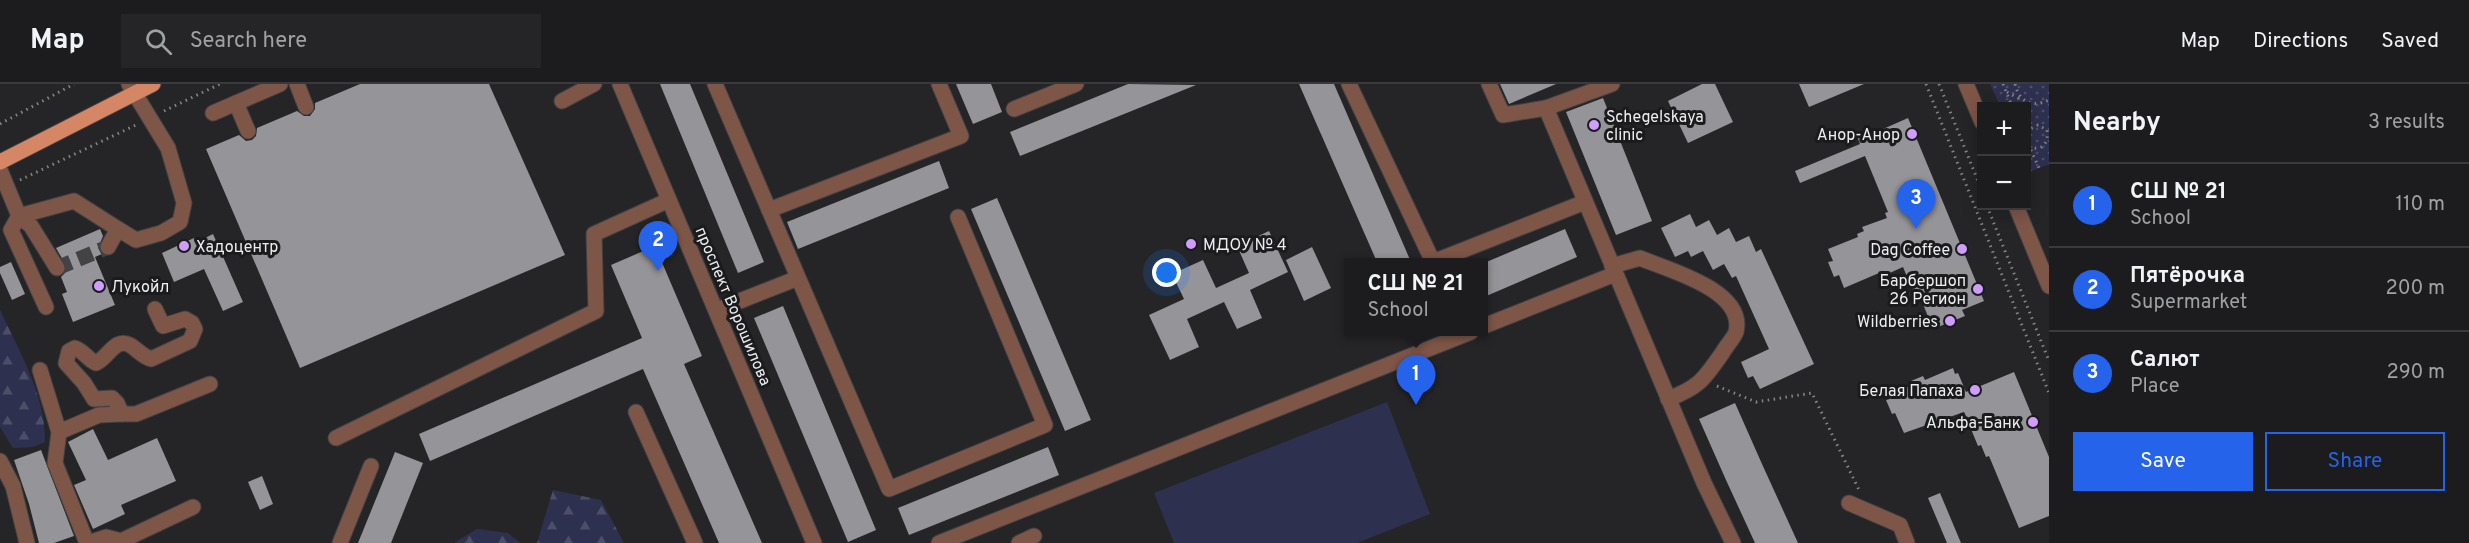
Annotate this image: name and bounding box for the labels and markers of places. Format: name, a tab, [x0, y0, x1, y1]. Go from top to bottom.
place label: Schegelskaya clinic	[1606, 108, 1704, 146]
marker: Schegelskaya clinic	[1587, 118, 1601, 132]
place label: Анор-Анор	[1817, 126, 1900, 146]
marker: Анор-Анор	[1905, 127, 1919, 141]
pin: 3	[1896, 180, 1936, 229]
pin: 2	[638, 222, 678, 271]
place label: МДОУ № 4	[1203, 236, 1287, 256]
marker: МДОУ № 4	[1184, 237, 1198, 251]
place label: Хадоцентр	[196, 238, 278, 258]
marker: Хадоцентр	[177, 239, 191, 253]
place label: Dag Coffee	[1870, 241, 1950, 261]
marker: Dag Coffee	[1955, 242, 1969, 256]
place label: Барбершоп 26 Регион	[1879, 272, 1966, 310]
place label: Лукойл	[111, 278, 169, 298]
marker: Лукойл	[92, 279, 106, 293]
marker: Барбершоп 26 Регион	[1971, 282, 1985, 296]
place label: Wildberries	[1857, 313, 1938, 333]
marker: Wildberries	[1943, 314, 1957, 328]
pin: 1	[1396, 356, 1436, 405]
place label: Белая Папаха	[1859, 382, 1963, 402]
marker: Белая Папаха	[1968, 383, 1982, 397]
place label: Альфа-Банк	[1926, 414, 2021, 434]
marker: Альфа-Банк	[2026, 415, 2040, 429]

